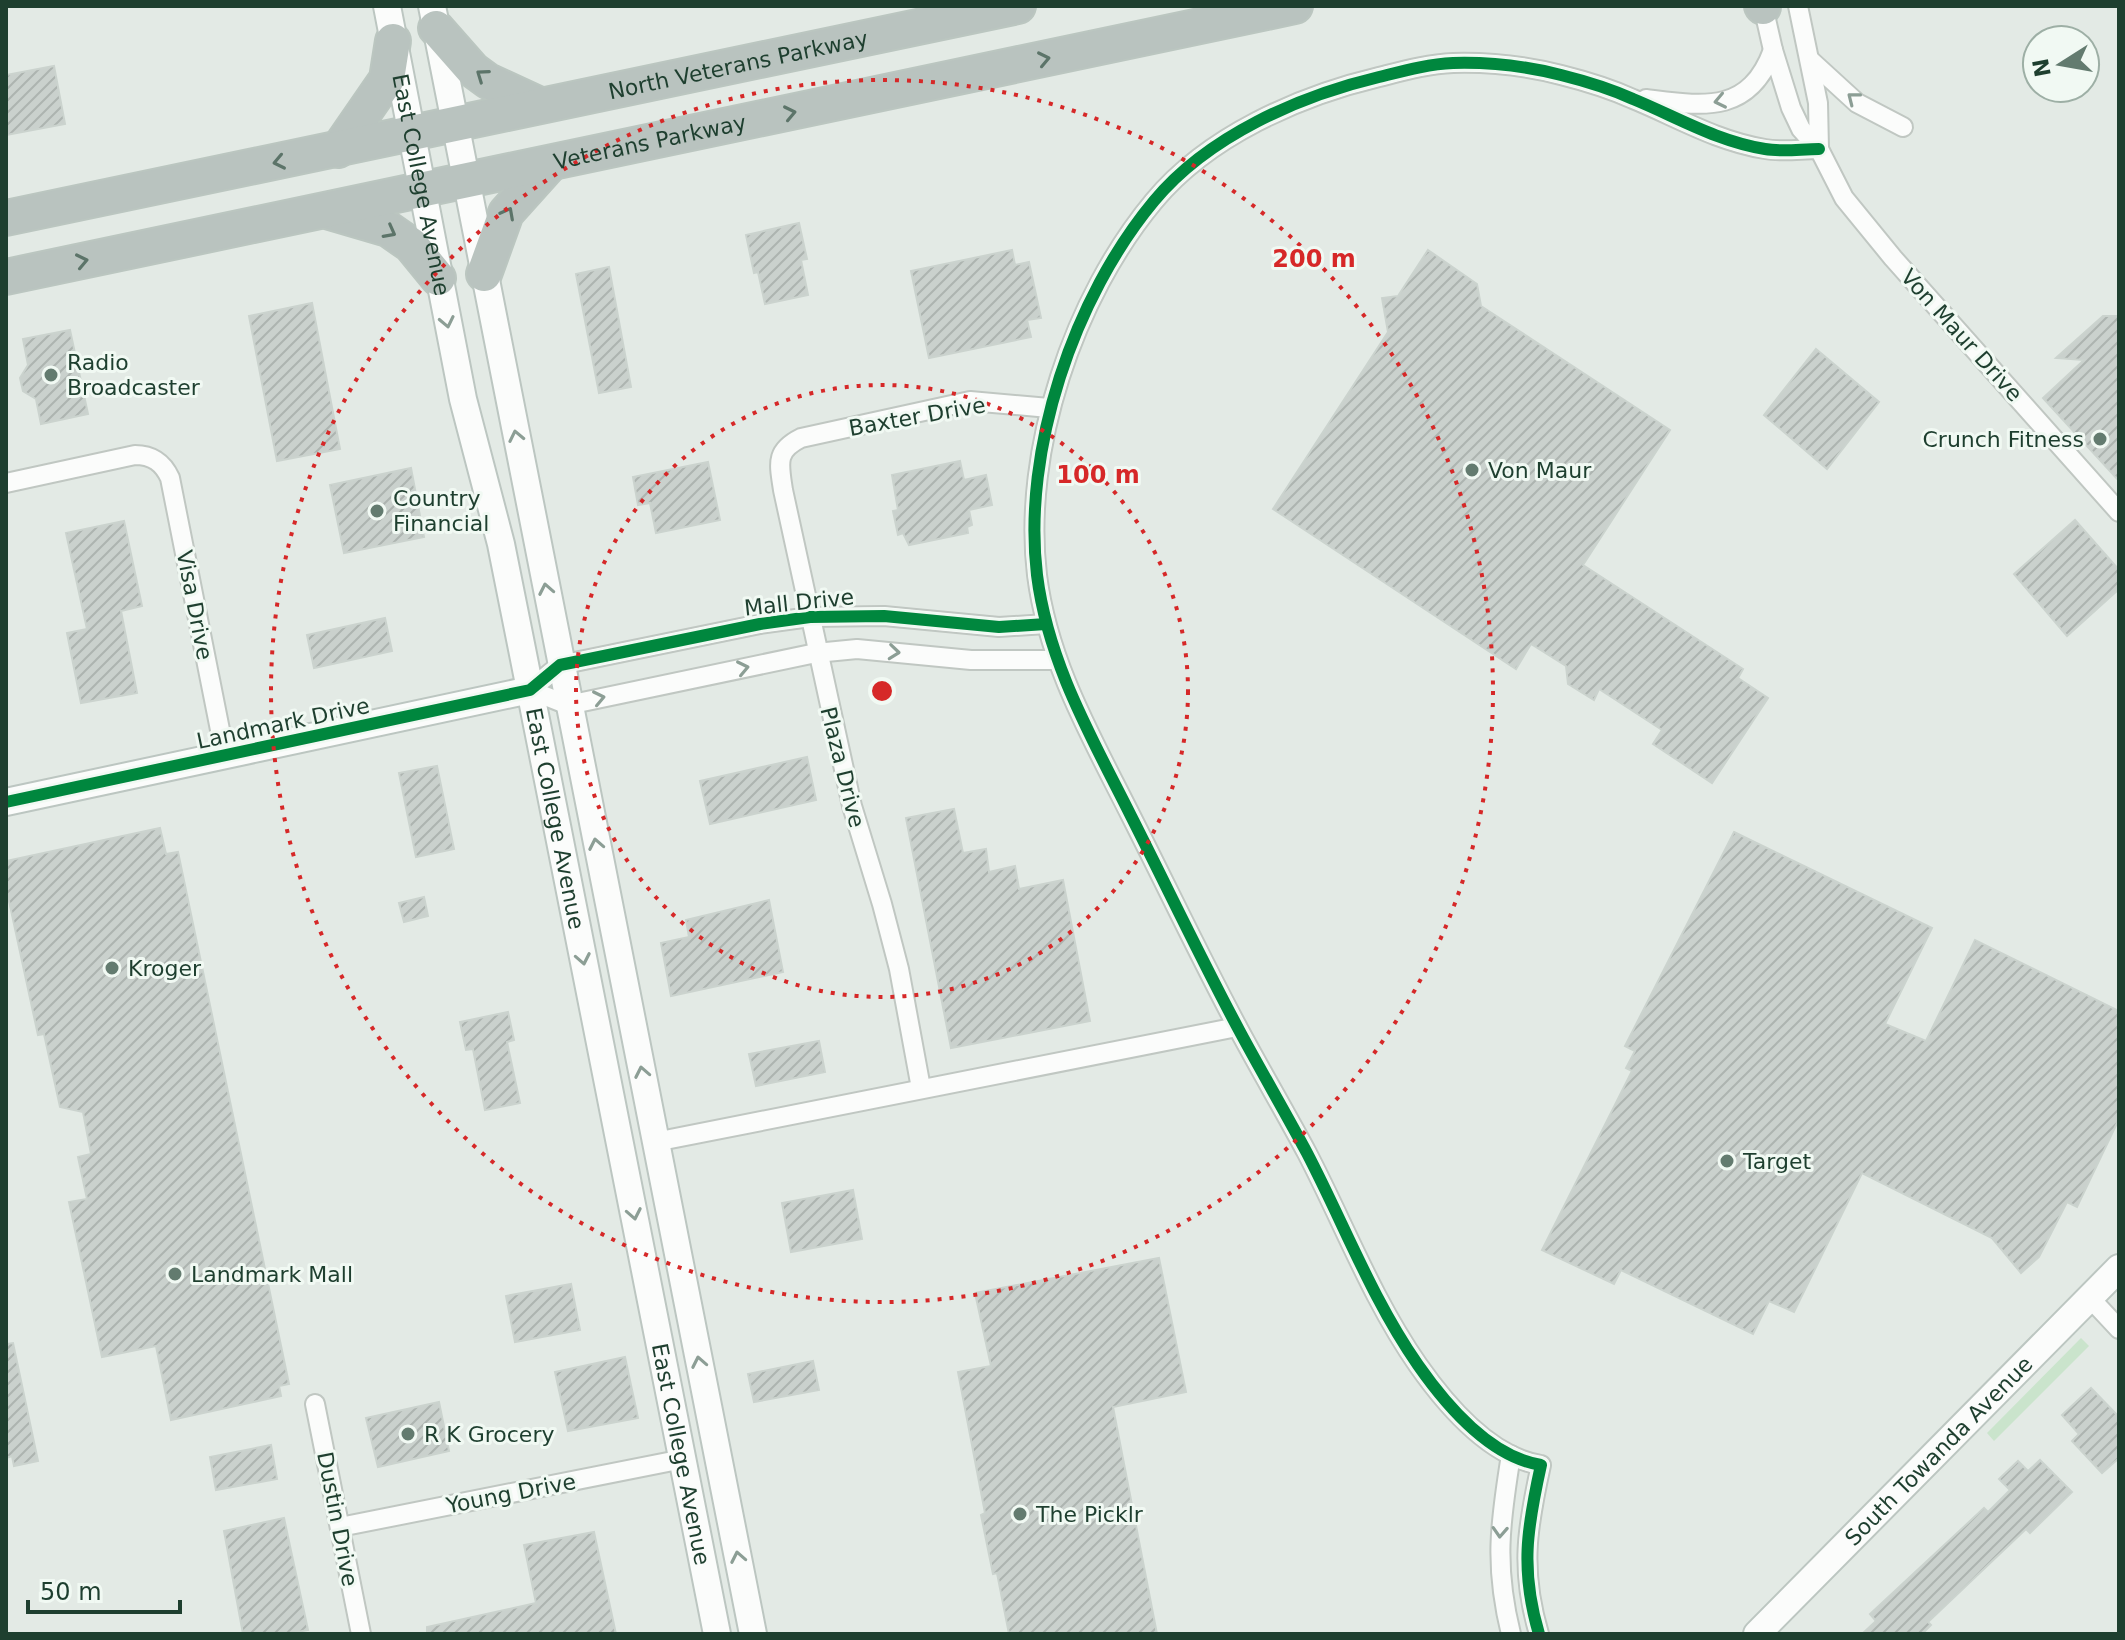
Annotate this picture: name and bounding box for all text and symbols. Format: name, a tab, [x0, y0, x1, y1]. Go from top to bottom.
north arrow	[2021, 24, 2101, 104]
street label: North Veterans Parkway	[606, 26, 870, 104]
one-way arrow	[1037, 51, 1051, 68]
text: N	[2028, 56, 2056, 79]
one-way arrow	[476, 70, 490, 85]
street label: East College Avenue	[387, 72, 455, 298]
one-way arrow	[1714, 92, 1728, 109]
one-way arrow	[1848, 93, 1862, 108]
one-way arrow	[783, 105, 796, 122]
street label: Veterans Parkway	[551, 110, 749, 175]
one-way arrow	[273, 153, 287, 170]
one-way arrow	[498, 208, 514, 222]
one-way arrow	[381, 222, 396, 238]
text: 200 m	[1272, 245, 1356, 273]
one-way arrow	[76, 254, 89, 271]
street label: Von Maur Drive	[1896, 264, 2027, 406]
one-way arrow	[438, 315, 455, 328]
place label: Radio Broadcaster	[67, 350, 201, 400]
marker: Radio Broadcaster	[42, 366, 60, 384]
street label: Baxter Drive	[847, 392, 987, 441]
place label: Crunch Fitness	[1922, 427, 2084, 452]
one-way arrow	[509, 429, 526, 442]
marker: Crunch Fitness	[2091, 430, 2109, 448]
place label: Von Maur	[1488, 458, 1592, 483]
text: 100 m	[1056, 461, 1140, 489]
marker: Von Maur	[1463, 461, 1481, 479]
place label: Country Financial	[393, 486, 489, 536]
marker: Country Financial	[368, 502, 386, 520]
street label: Visa Drive	[172, 548, 217, 662]
one-way arrow	[538, 582, 555, 596]
street label: Mall Drive	[743, 584, 855, 621]
one-way arrow	[888, 643, 901, 660]
one-way arrow	[735, 660, 749, 677]
centre of rings	[868, 677, 896, 705]
one-way arrow	[591, 690, 605, 707]
street label: Landmark Drive	[194, 693, 372, 754]
street label: Plaza Drive	[815, 704, 870, 830]
street label: East College Avenue	[521, 706, 589, 932]
one-way arrow	[588, 838, 605, 851]
one-way arrow	[574, 952, 591, 965]
place label: Kroger	[128, 956, 202, 981]
marker: Kroger	[103, 959, 121, 977]
one-way arrow	[634, 1066, 651, 1079]
place label: Target	[1742, 1149, 1811, 1174]
marker: Target	[1718, 1152, 1736, 1170]
one-way arrow	[624, 1207, 641, 1221]
place label: Landmark Mall	[191, 1262, 353, 1287]
marker: Landmark Mall	[166, 1265, 184, 1283]
street label: East College Avenue	[647, 1341, 715, 1567]
street label: South Towanda Avenue	[1840, 1351, 2038, 1551]
one-way arrow	[692, 1356, 709, 1369]
place label: R K Grocery	[424, 1422, 554, 1447]
marker: R K Grocery	[399, 1425, 417, 1443]
street label: Dustin Drive	[312, 1450, 363, 1589]
street label: Young Drive	[443, 1469, 578, 1518]
place label: The Picklr	[1035, 1502, 1144, 1527]
marker: The Picklr	[1011, 1505, 1029, 1523]
one-way arrow	[1491, 1526, 1508, 1539]
one-way arrow	[730, 1551, 747, 1564]
scale bar	[28, 1564, 180, 1614]
text: 50 m	[40, 1578, 102, 1606]

